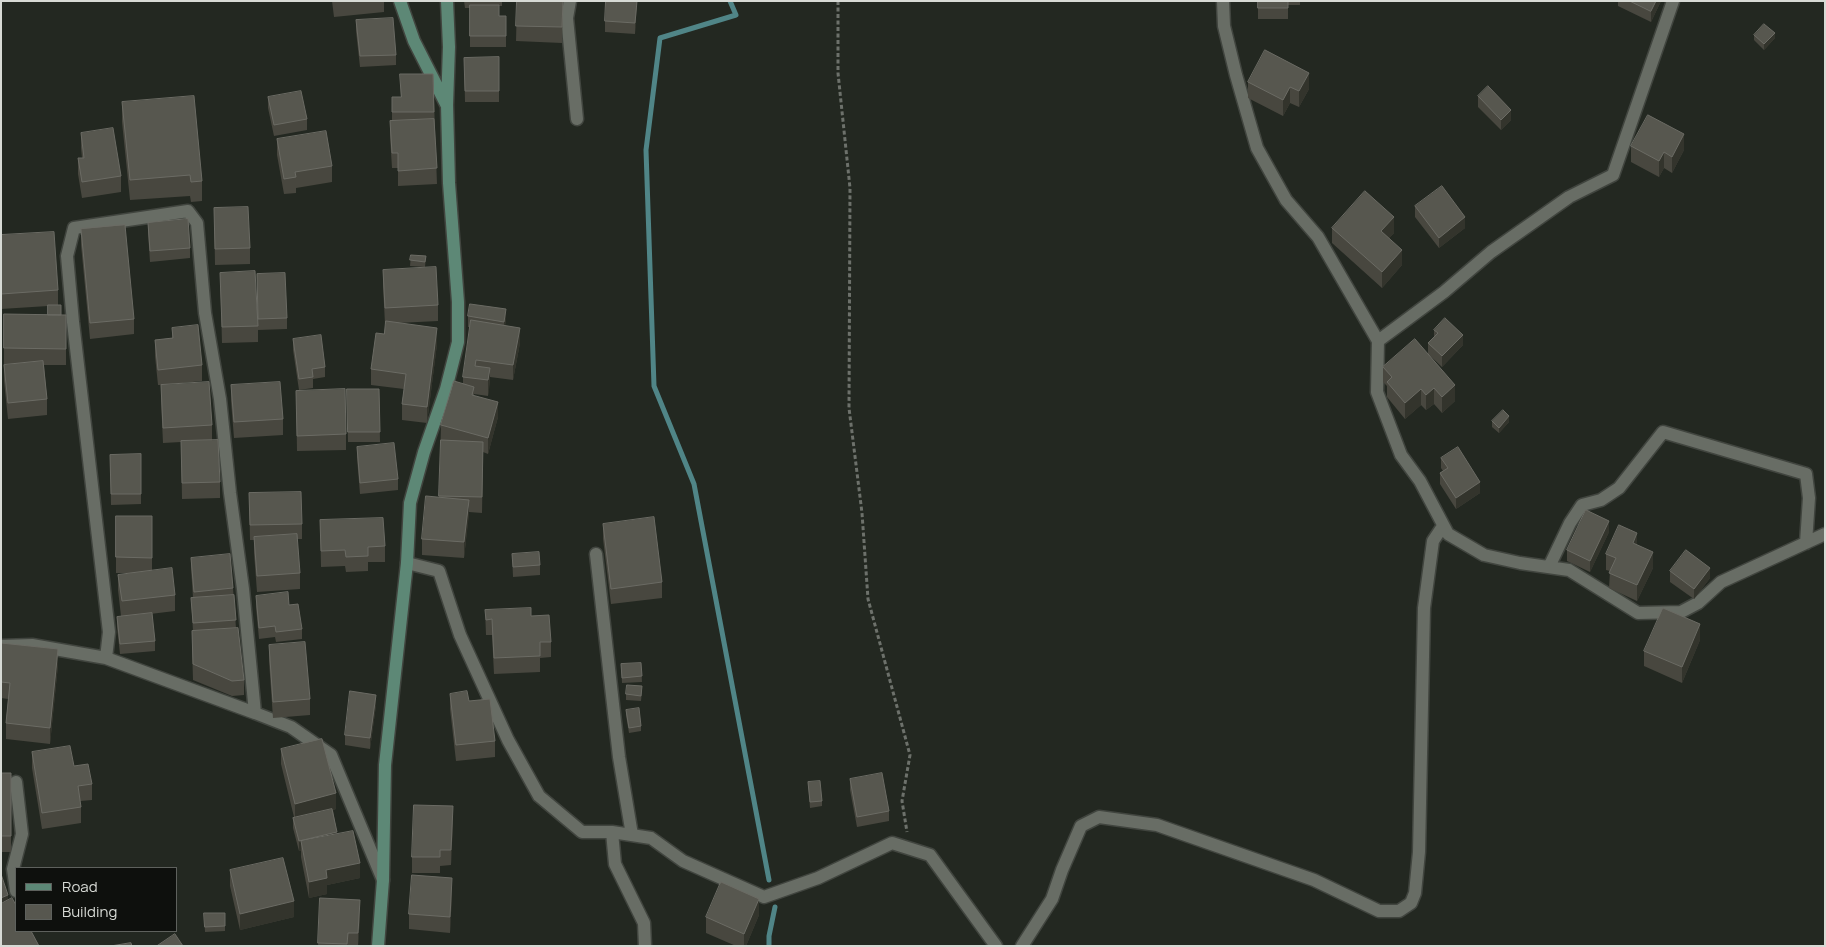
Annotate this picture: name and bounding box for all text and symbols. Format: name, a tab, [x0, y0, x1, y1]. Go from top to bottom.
legend	[15, 867, 178, 932]
text: Road	[62, 876, 98, 897]
text: Building	[62, 901, 117, 922]

